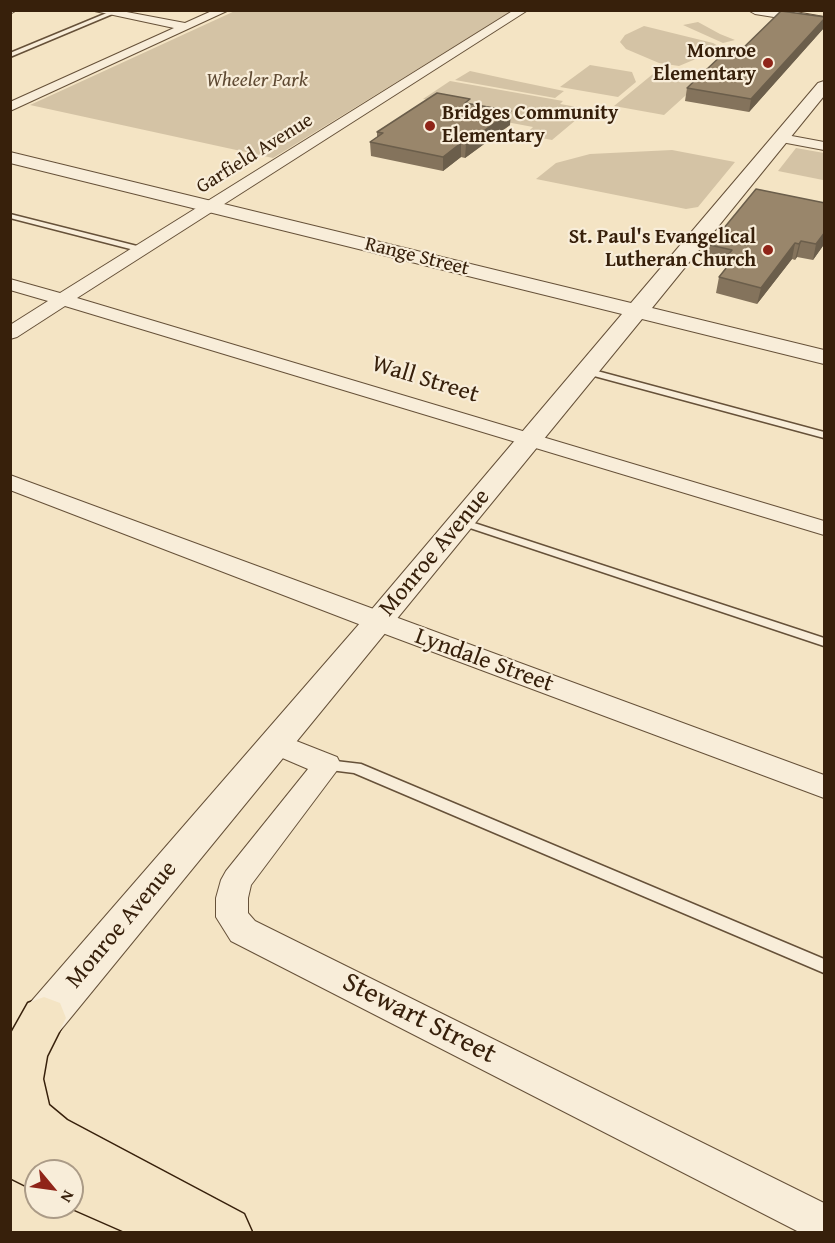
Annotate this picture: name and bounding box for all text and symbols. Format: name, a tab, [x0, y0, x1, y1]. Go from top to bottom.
place label: Monroe Elementary	[653, 40, 756, 87]
marker: Monroe Elementary	[761, 56, 775, 70]
park label: Wheeler Park	[206, 69, 308, 93]
place label: Bridges Community Elementary	[442, 102, 618, 149]
street label: Garfield Avenue	[192, 109, 318, 199]
marker: Bridges Community Elementary	[423, 119, 437, 133]
place label: St. Paul's Evangelical Lutheran Church	[569, 226, 756, 273]
street label: Range Street	[362, 232, 472, 282]
marker: St. Paul's Evangelical Lutheran Church	[761, 243, 775, 257]
street label: Wall Street	[368, 350, 482, 410]
street label: Monroe Avenue	[373, 483, 497, 623]
street label: Lyndale Street	[411, 623, 557, 699]
street label: Monroe Avenue	[60, 855, 184, 995]
street label: Stewart Street	[337, 966, 501, 1072]
north arrow	[24, 1159, 84, 1219]
text: N	[55, 1186, 81, 1207]

